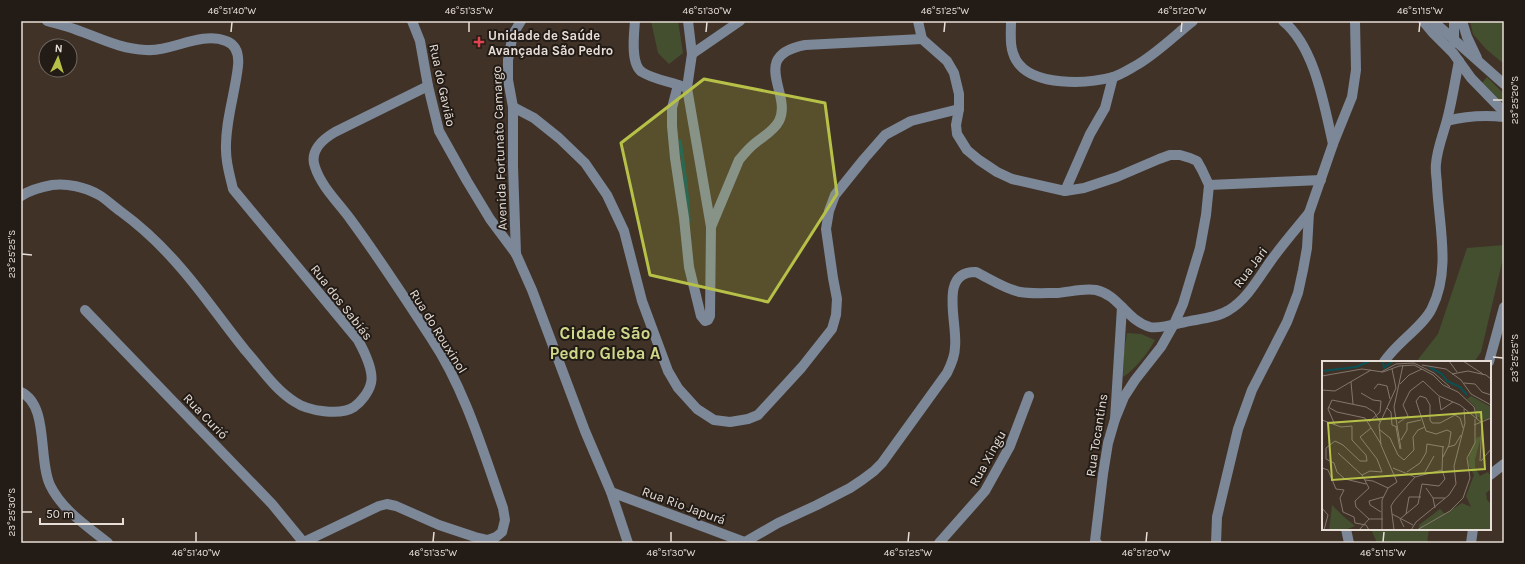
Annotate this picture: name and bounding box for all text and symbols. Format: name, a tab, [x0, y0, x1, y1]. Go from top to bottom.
text: 46°51'40"W	[208, 5, 256, 17]
text: 46°51'35"W	[445, 5, 493, 17]
text: 46°51'30"W	[683, 5, 731, 17]
text: 46°51'25"W	[921, 5, 969, 17]
text: 46°51'20"W	[1158, 5, 1206, 17]
text: 46°51'15"W	[1397, 5, 1443, 17]
place label: Unidade de Saúde Avançada São Pedro	[488, 28, 613, 58]
marker: Unidade de Saúde Avançada São Pedro	[473, 36, 485, 48]
north arrow	[38, 38, 78, 78]
text: N	[54, 42, 63, 55]
street label: Rua do Gavião	[426, 42, 459, 128]
street label: Avenida Fortunato Camargo	[489, 66, 510, 230]
text: 23°25'20"S	[1509, 76, 1521, 124]
text: 23°25'25"S	[6, 230, 18, 278]
street label: Rua Jari	[1230, 244, 1271, 291]
street label: Rua dos Sabiás	[308, 262, 376, 343]
street label: Rua do Rouxinol	[407, 287, 470, 376]
district label: Cidade São Pedro Gleba A	[550, 323, 661, 363]
text: 23°25'25"S	[1509, 334, 1521, 382]
inset map	[1322, 361, 1491, 530]
street label: Rua Curió	[180, 390, 231, 442]
street label: Rua Tocantins	[1083, 392, 1110, 478]
street label: Rua Xingu	[966, 428, 1009, 489]
street label: Rua Rio Japurá	[640, 483, 728, 528]
text: 23°25'30"S	[6, 488, 18, 536]
scale bar	[40, 500, 123, 526]
text: 50 m	[46, 507, 74, 521]
text: 46°51'40"W	[172, 547, 220, 559]
text: 46°51'35"W	[409, 547, 457, 559]
text: 46°51'30"W	[647, 547, 695, 559]
text: 46°51'25"W	[884, 547, 932, 559]
text: 46°51'20"W	[1122, 547, 1170, 559]
text: 46°51'15"W	[1360, 547, 1406, 559]

